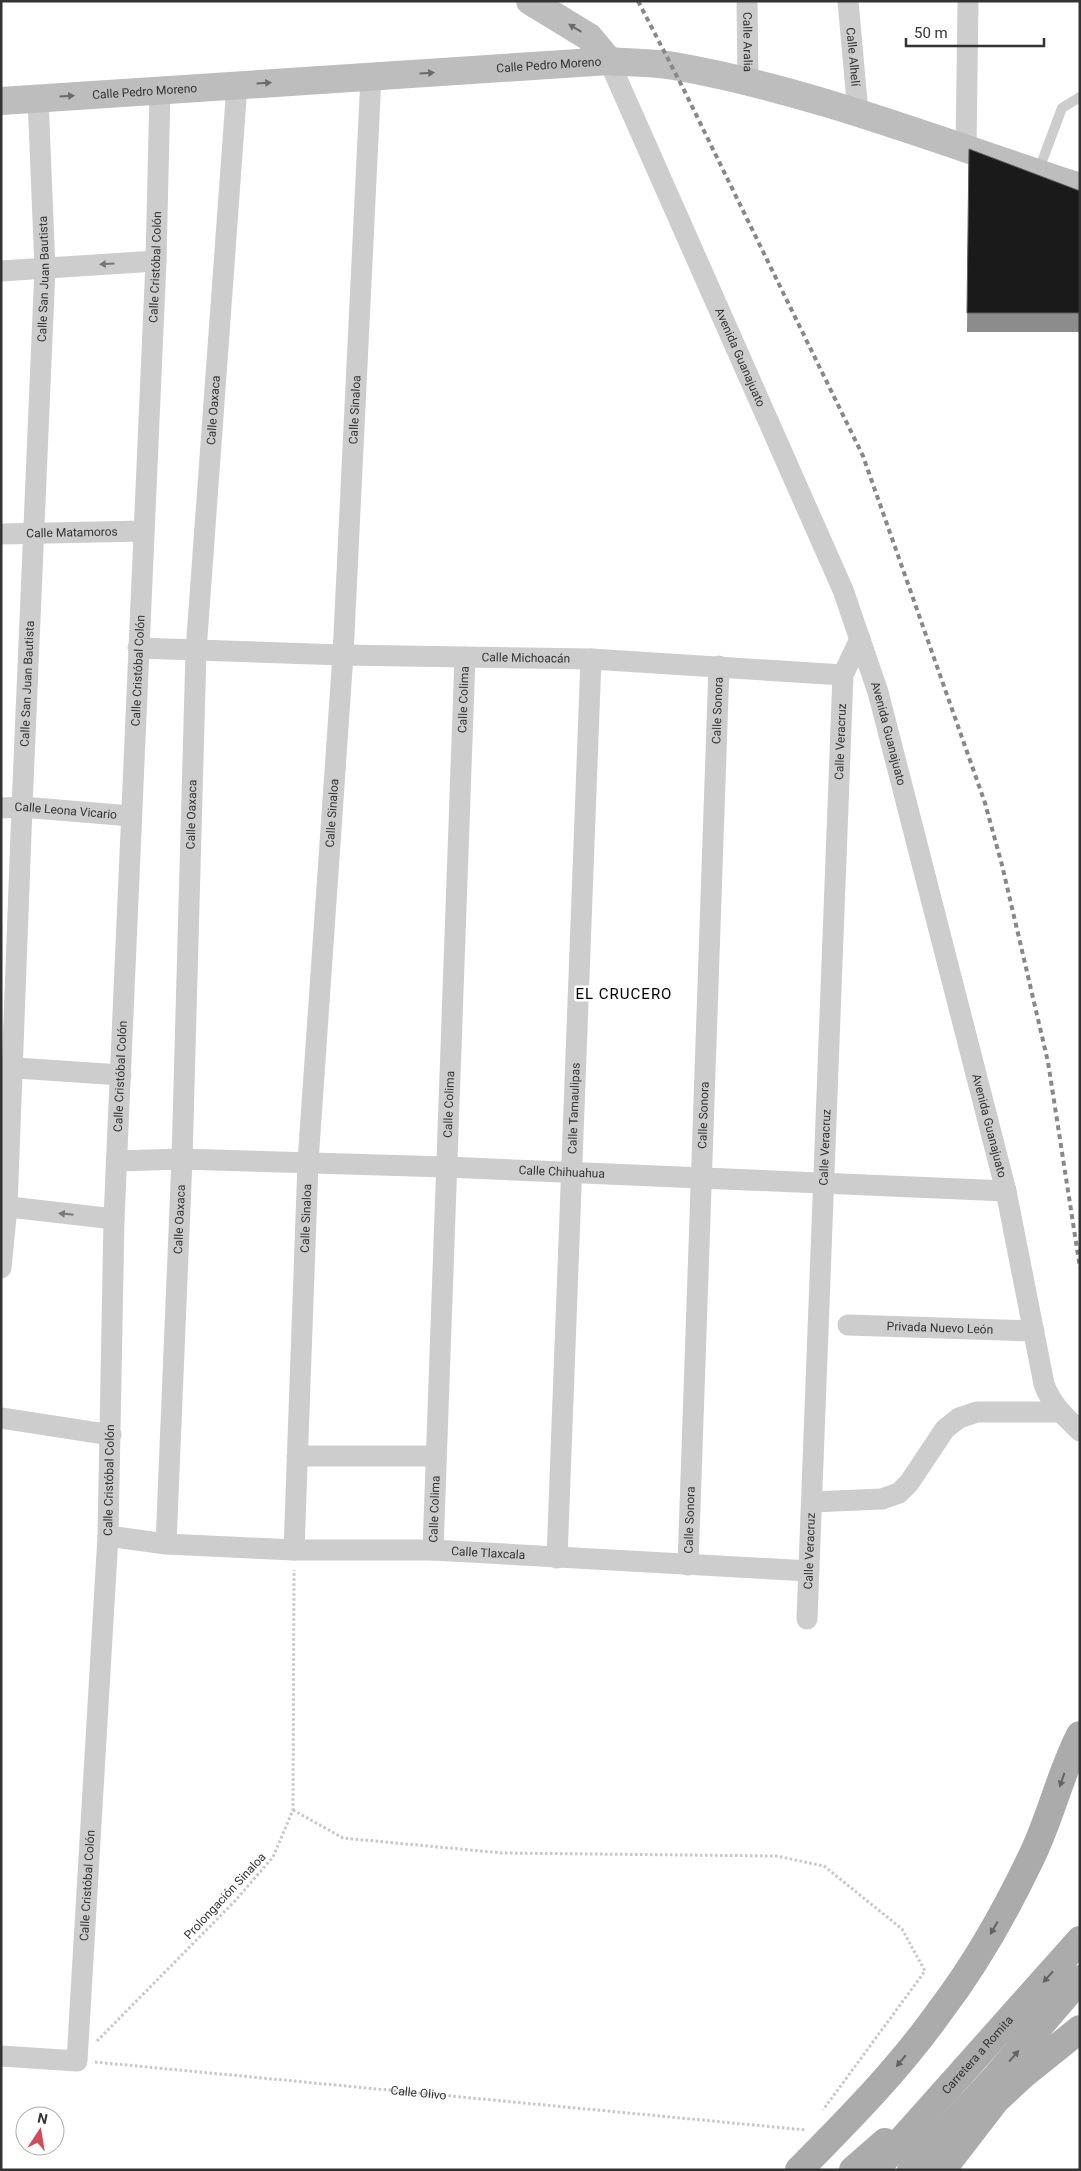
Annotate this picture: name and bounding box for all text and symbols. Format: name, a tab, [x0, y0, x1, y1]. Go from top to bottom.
street label: Calle Aralia	[740, 12, 755, 72]
scale bar	[906, 15, 1044, 47]
one-way arrow	[568, 23, 581, 32]
text: 50 m	[914, 24, 948, 42]
street label: Calle Alhelí	[843, 27, 863, 88]
street label: Calle Pedro Moreno	[496, 55, 602, 75]
one-way arrow	[419, 68, 435, 76]
one-way arrow	[257, 79, 273, 87]
street label: Calle Pedro Moreno	[92, 81, 198, 102]
one-way arrow	[60, 92, 76, 100]
street label: Calle Cristóbal Colón	[146, 211, 164, 323]
street label: Calle San Juan Bautista	[35, 216, 52, 343]
one-way arrow	[99, 260, 115, 268]
street label: Avenida Guanajuato	[712, 306, 768, 409]
street label: Calle Oaxaca	[204, 375, 223, 445]
street label: Calle Sinaloa	[346, 375, 364, 445]
street label: Calle Matamoros	[26, 525, 118, 540]
street label: Calle Cristóbal Colón	[129, 615, 147, 727]
street label: Calle San Juan Bautista	[18, 620, 37, 747]
street label: Calle Michoacán	[481, 650, 570, 666]
street label: Calle Colima	[455, 666, 472, 733]
street label: Calle Sonora	[709, 677, 726, 744]
street label: Avenida Guanajuato	[868, 680, 909, 787]
street label: Calle Veracruz	[832, 703, 849, 780]
street label: Calle Sinaloa	[323, 778, 341, 848]
street label: Calle Oaxaca	[184, 779, 199, 849]
street label: Calle Leona Vicario	[14, 800, 118, 822]
district label: EL CRUCERO	[576, 985, 672, 1003]
street label: Calle Cristóbal Colón	[111, 1020, 130, 1132]
street label: Calle Tamaulipas	[565, 1062, 583, 1154]
street label: Calle Colima	[441, 1071, 457, 1138]
street label: Avenida Guanajuato	[969, 1072, 1009, 1179]
street label: Calle Sonora	[695, 1081, 712, 1149]
street label: Calle Veracruz	[817, 1109, 833, 1186]
street label: Calle Chihuahua	[518, 1163, 605, 1181]
street label: Calle Sinaloa	[298, 1183, 314, 1253]
street label: Calle Oaxaca	[171, 1184, 188, 1254]
one-way arrow	[58, 1210, 74, 1218]
street label: Privada Nuevo León	[886, 1319, 993, 1337]
street label: Calle Cristóbal Colón	[101, 1424, 117, 1536]
street label: Calle Colima	[426, 1475, 443, 1543]
street label: Calle Sonora	[681, 1486, 698, 1554]
street label: Calle Veracruz	[801, 1512, 818, 1590]
street label: Calle Tlaxcala	[451, 1544, 526, 1562]
one-way arrow	[1058, 1773, 1065, 1788]
street label: Calle Cristóbal Colón	[77, 1829, 98, 1942]
street label: Prolongación Sinaloa	[181, 1850, 269, 1942]
one-way arrow	[989, 1921, 998, 1934]
one-way arrow	[1042, 1971, 1054, 1983]
street label: Carretera a Romita	[939, 2013, 1016, 2097]
one-way arrow	[1008, 2050, 1020, 2062]
one-way arrow	[895, 2054, 906, 2067]
street label: Calle Olivo	[390, 2083, 447, 2103]
north arrow	[15, 2106, 65, 2156]
text: N	[36, 2109, 49, 2127]

